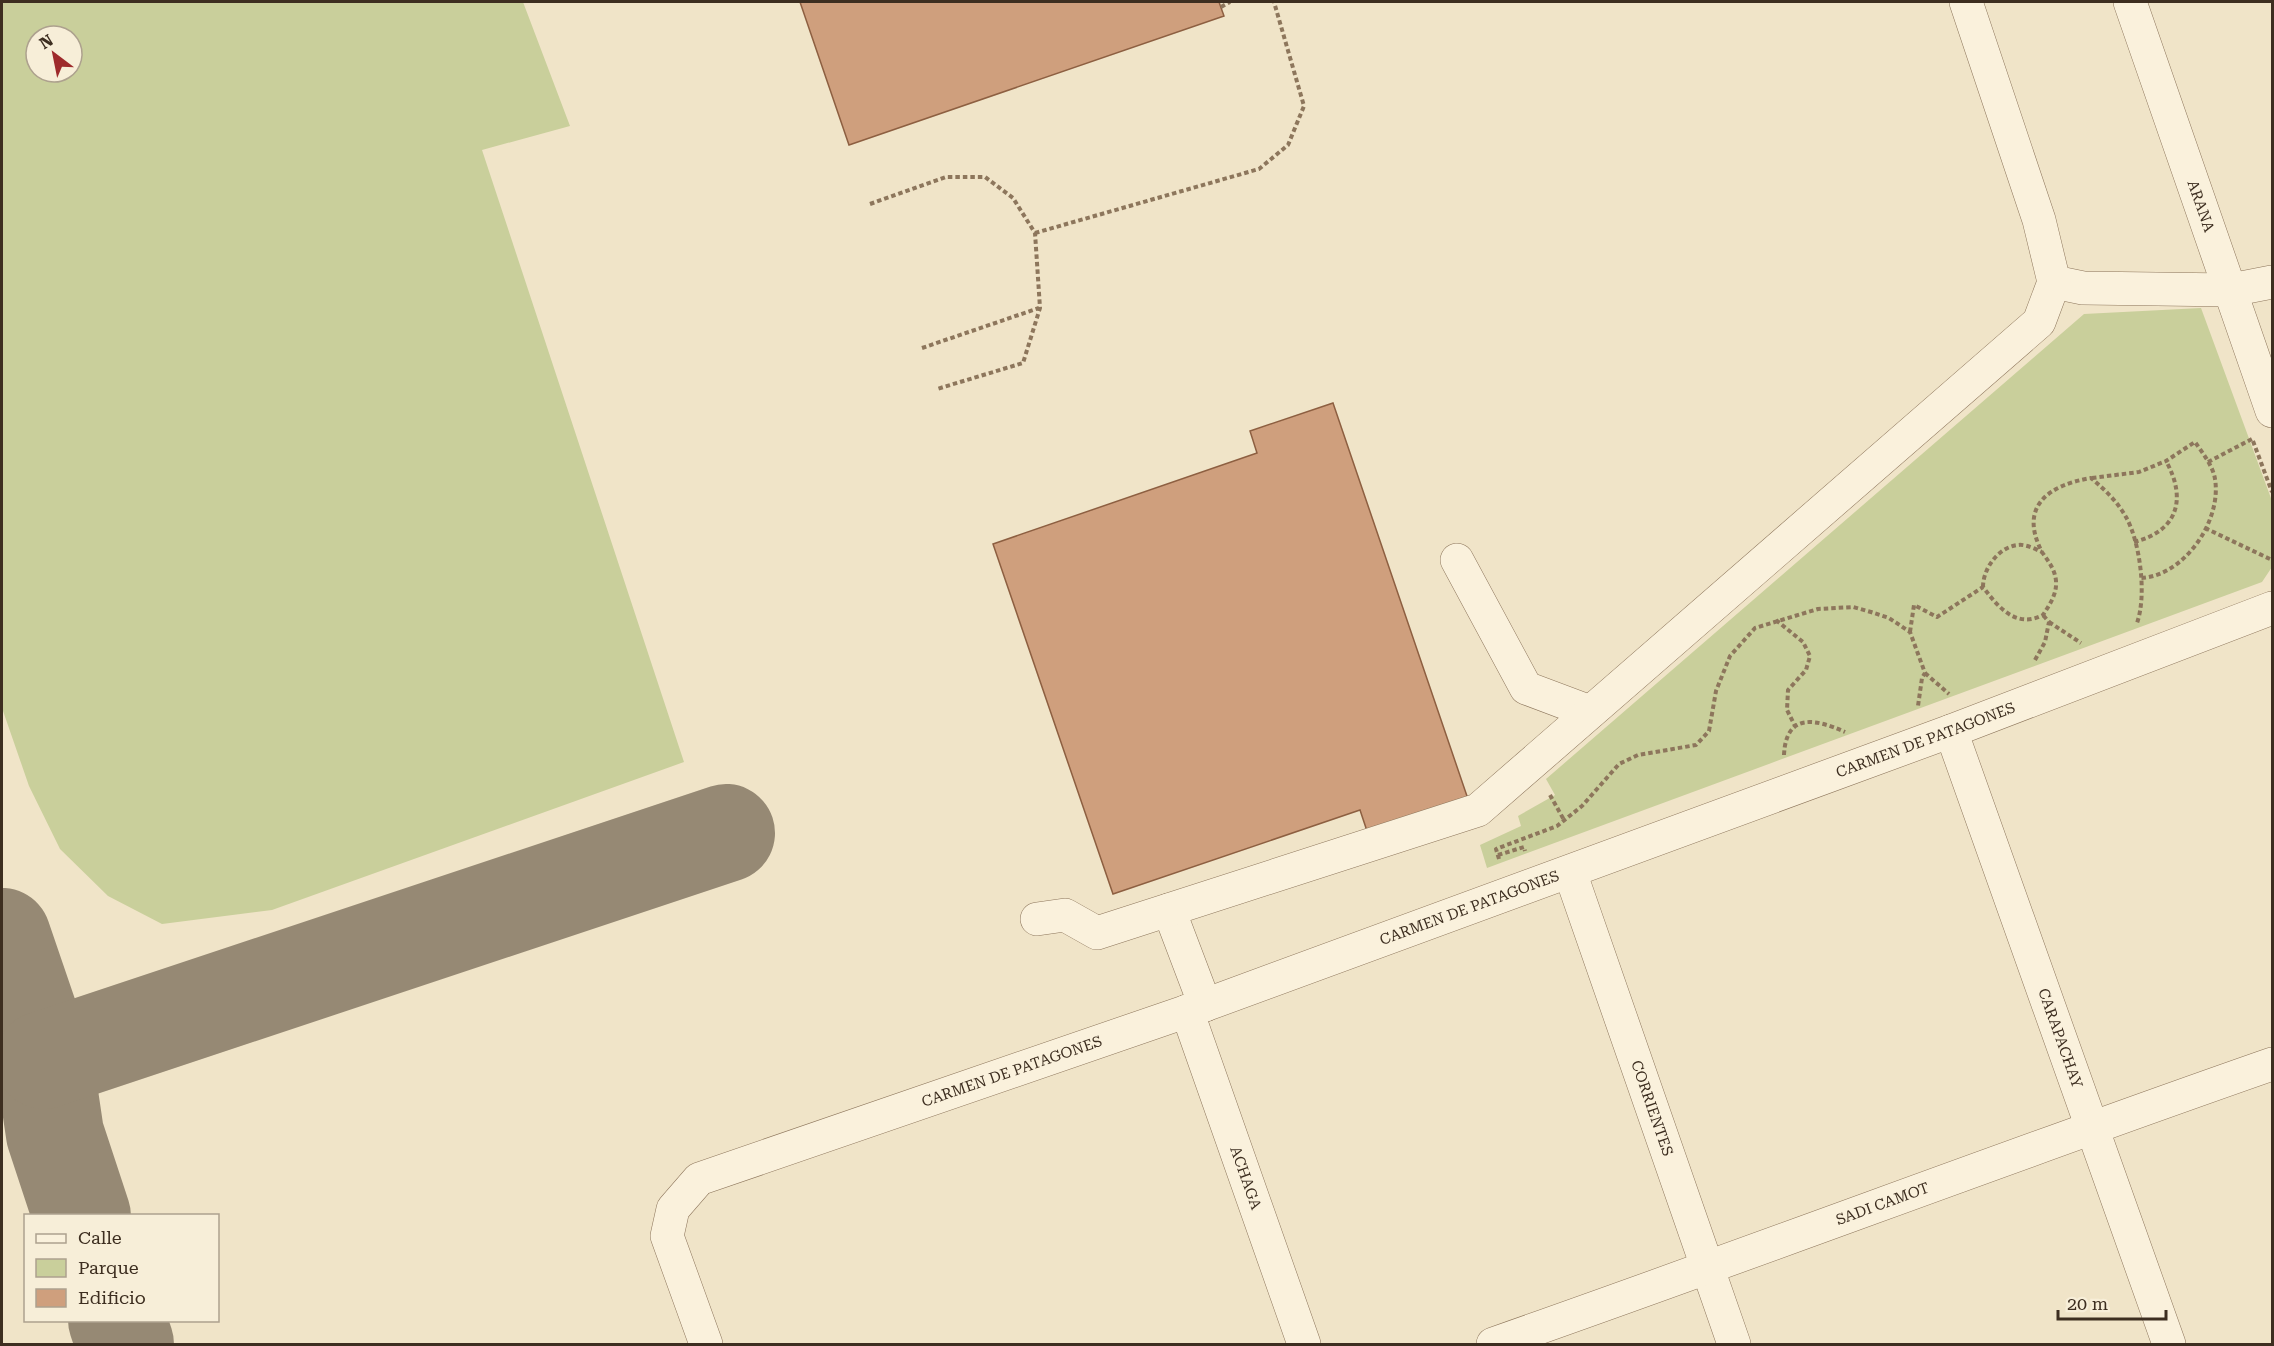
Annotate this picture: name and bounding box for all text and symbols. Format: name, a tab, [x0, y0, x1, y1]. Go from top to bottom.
north arrow	[24, 24, 84, 84]
text: N	[36, 30, 57, 53]
street label: ARANA	[2183, 178, 2218, 235]
street label: CARMEN DE PATAGONES	[1833, 698, 2018, 781]
street label: CARMEN DE PATAGONES	[1377, 867, 1562, 949]
street label: CARAPACHAY	[2034, 986, 2087, 1091]
street label: CARMEN DE PATAGONES	[919, 1032, 1105, 1111]
street label: CORRIENTES	[1627, 1058, 1677, 1158]
street label: ACHAGA	[1226, 1144, 1265, 1213]
street label: SADI CAMOT	[1833, 1179, 1932, 1229]
legend	[24, 1214, 219, 1322]
text: Calle	[78, 1227, 122, 1248]
text: Parque	[78, 1257, 139, 1278]
scale bar	[2058, 1283, 2166, 1321]
text: Edificio	[78, 1287, 146, 1308]
text: 20 m	[2067, 1293, 2108, 1314]

